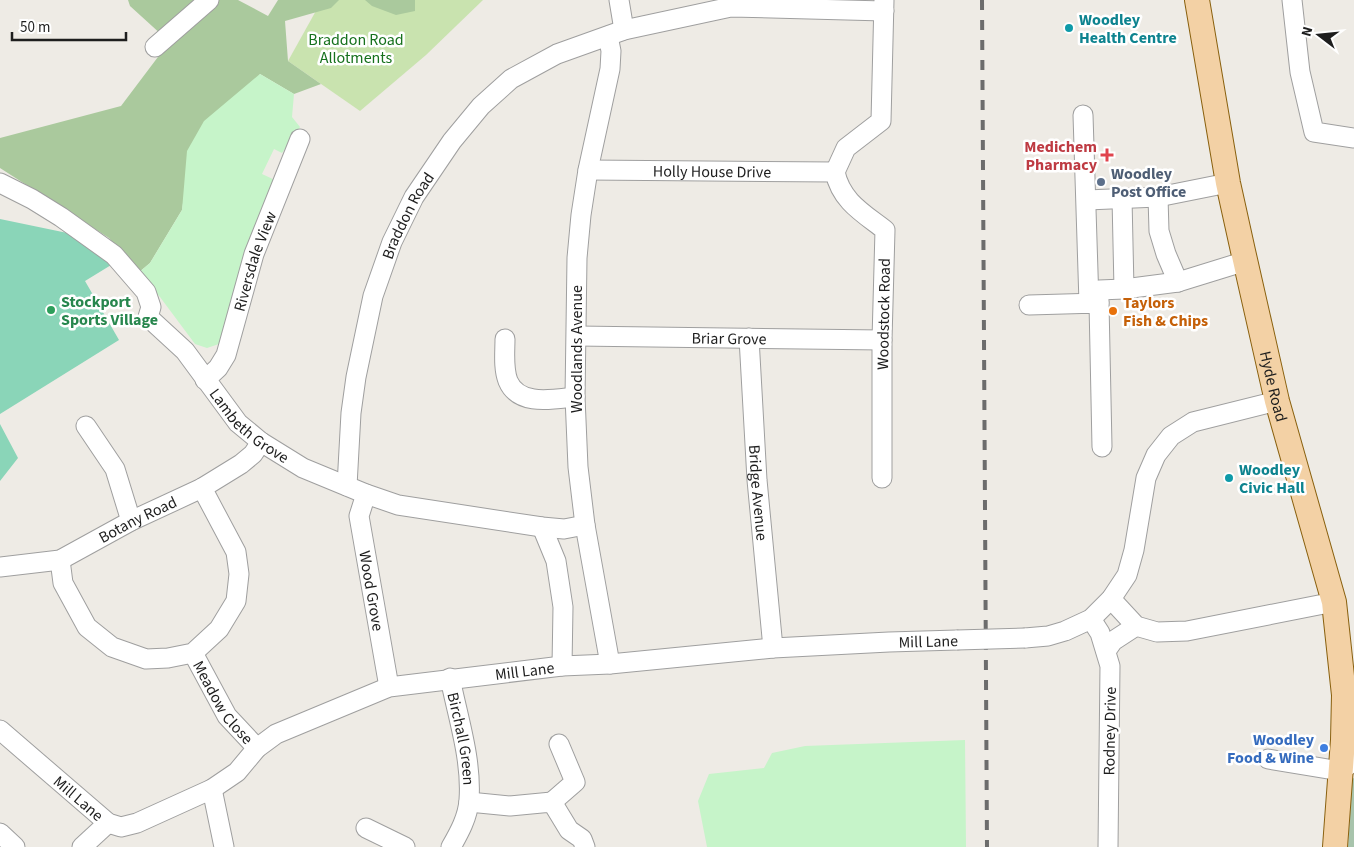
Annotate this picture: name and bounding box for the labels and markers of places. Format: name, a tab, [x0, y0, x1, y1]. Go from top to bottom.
place label: Woodley Health Centre	[1079, 9, 1177, 49]
marker: Woodley Health Centre	[1063, 22, 1075, 34]
place label: Medichem Pharmacy	[1024, 136, 1098, 176]
marker: Medichem Pharmacy	[1101, 149, 1113, 161]
place label: Woodley Post Office	[1111, 163, 1186, 203]
marker: Woodley Post Office	[1095, 176, 1107, 188]
place label: Stockport Sports Village	[61, 291, 158, 331]
place label: Taylors Fish & Chips	[1123, 292, 1208, 332]
marker: Stockport Sports Village	[45, 304, 57, 316]
marker: Taylors Fish & Chips	[1107, 305, 1119, 317]
place label: Woodley Civic Hall	[1239, 459, 1305, 499]
marker: Woodley Civic Hall	[1223, 472, 1235, 484]
place label: Woodley Food & Wine	[1227, 729, 1315, 769]
marker: Woodley Food & Wine	[1318, 742, 1330, 754]

